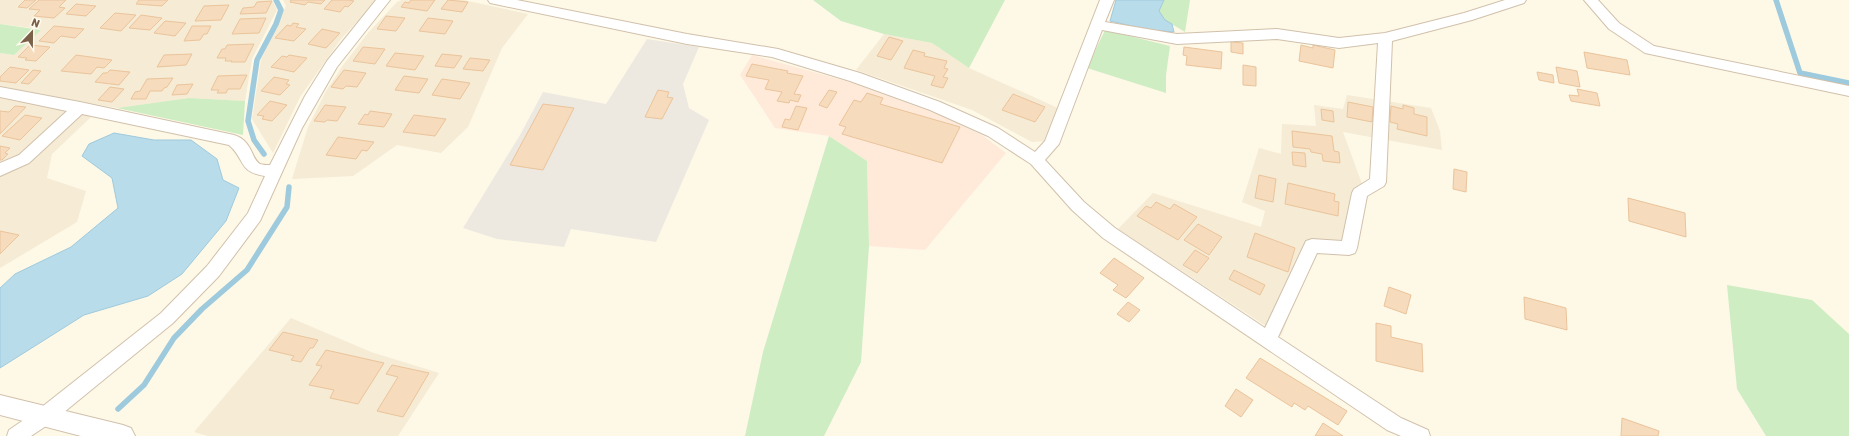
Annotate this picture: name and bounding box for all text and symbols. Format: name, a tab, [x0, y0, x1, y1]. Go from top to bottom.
north arrow	[12, 12, 52, 52]
text: N	[29, 16, 42, 31]

